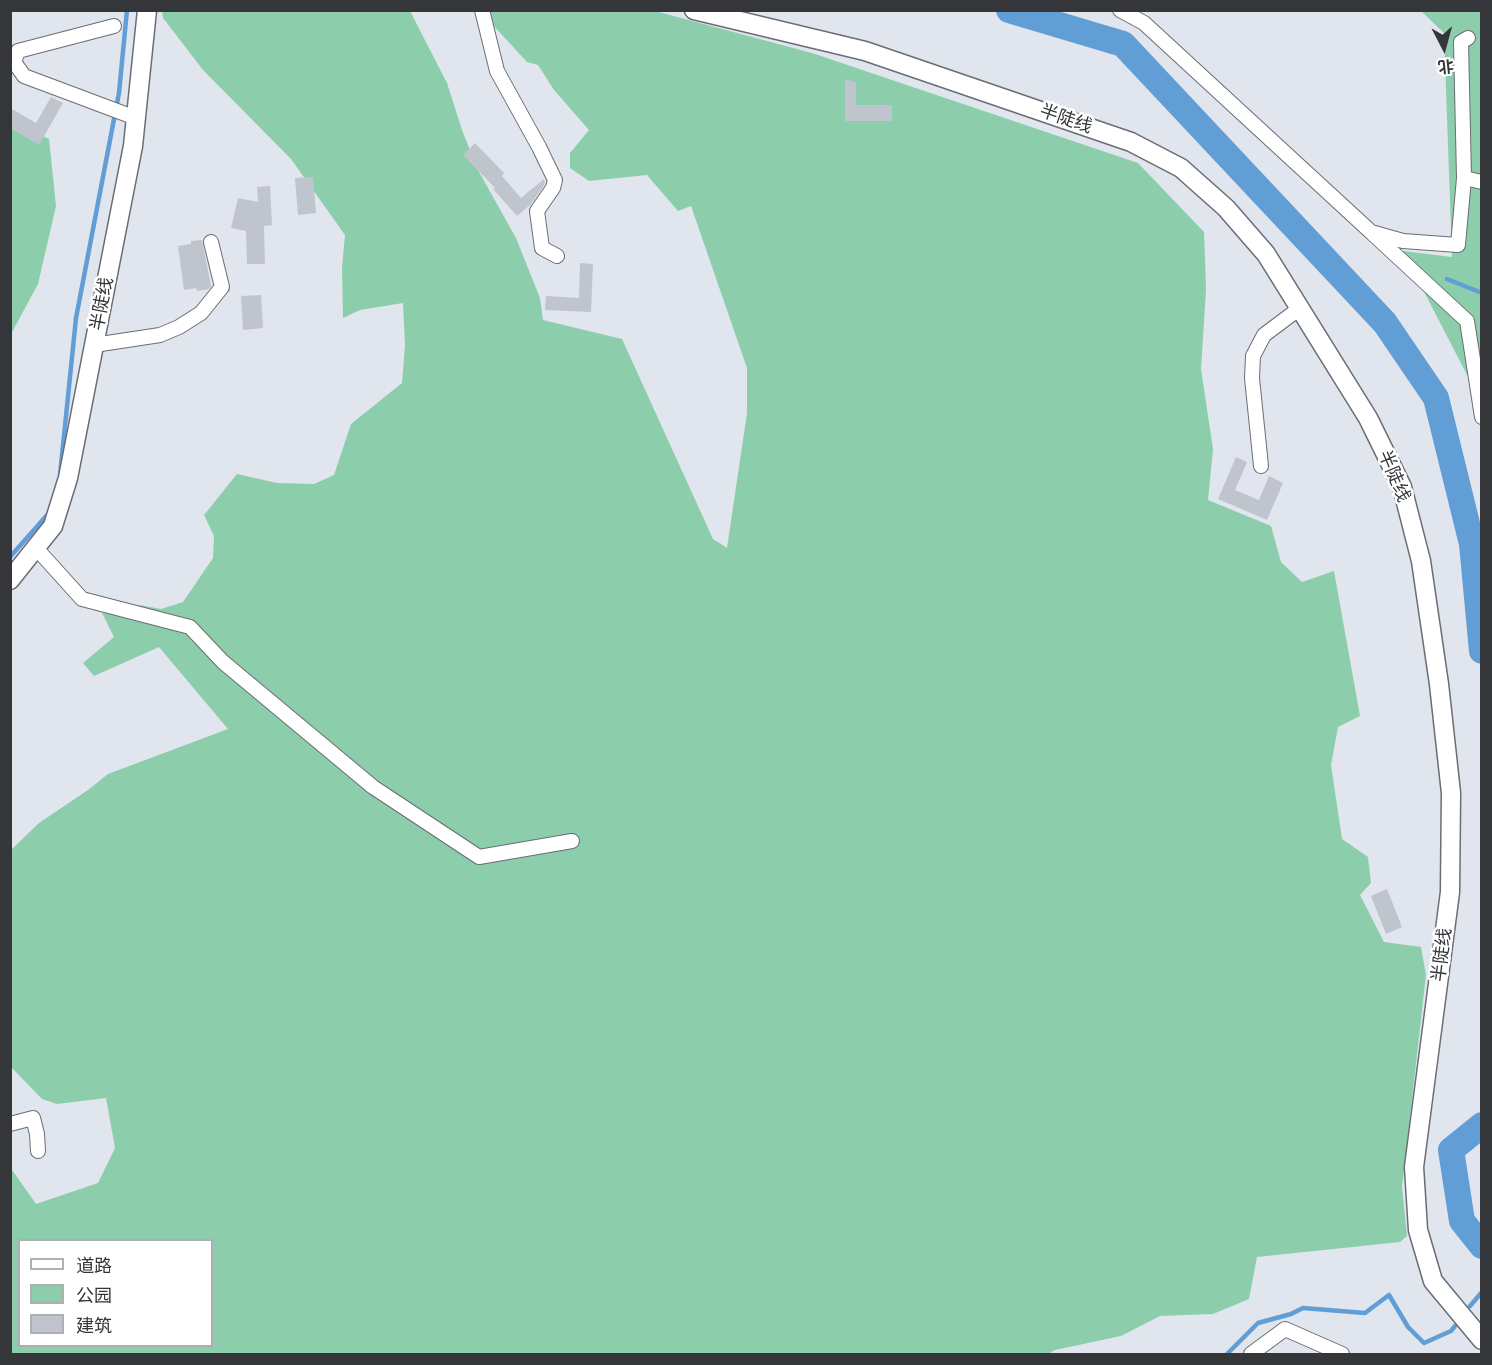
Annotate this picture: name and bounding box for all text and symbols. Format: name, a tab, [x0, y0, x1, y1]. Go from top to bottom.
north arrow	[1414, 18, 1474, 78]
text: 北	[1437, 56, 1455, 77]
street label: 半陡线	[1037, 100, 1095, 138]
street label: 半陡线	[86, 275, 118, 333]
street label: 半陡线	[1374, 447, 1414, 505]
street label: 半陡线	[1428, 927, 1456, 983]
legend	[18, 1239, 213, 1347]
text: 道路	[76, 1255, 112, 1276]
text: 公园	[76, 1285, 112, 1306]
text: 建筑	[76, 1315, 112, 1336]

